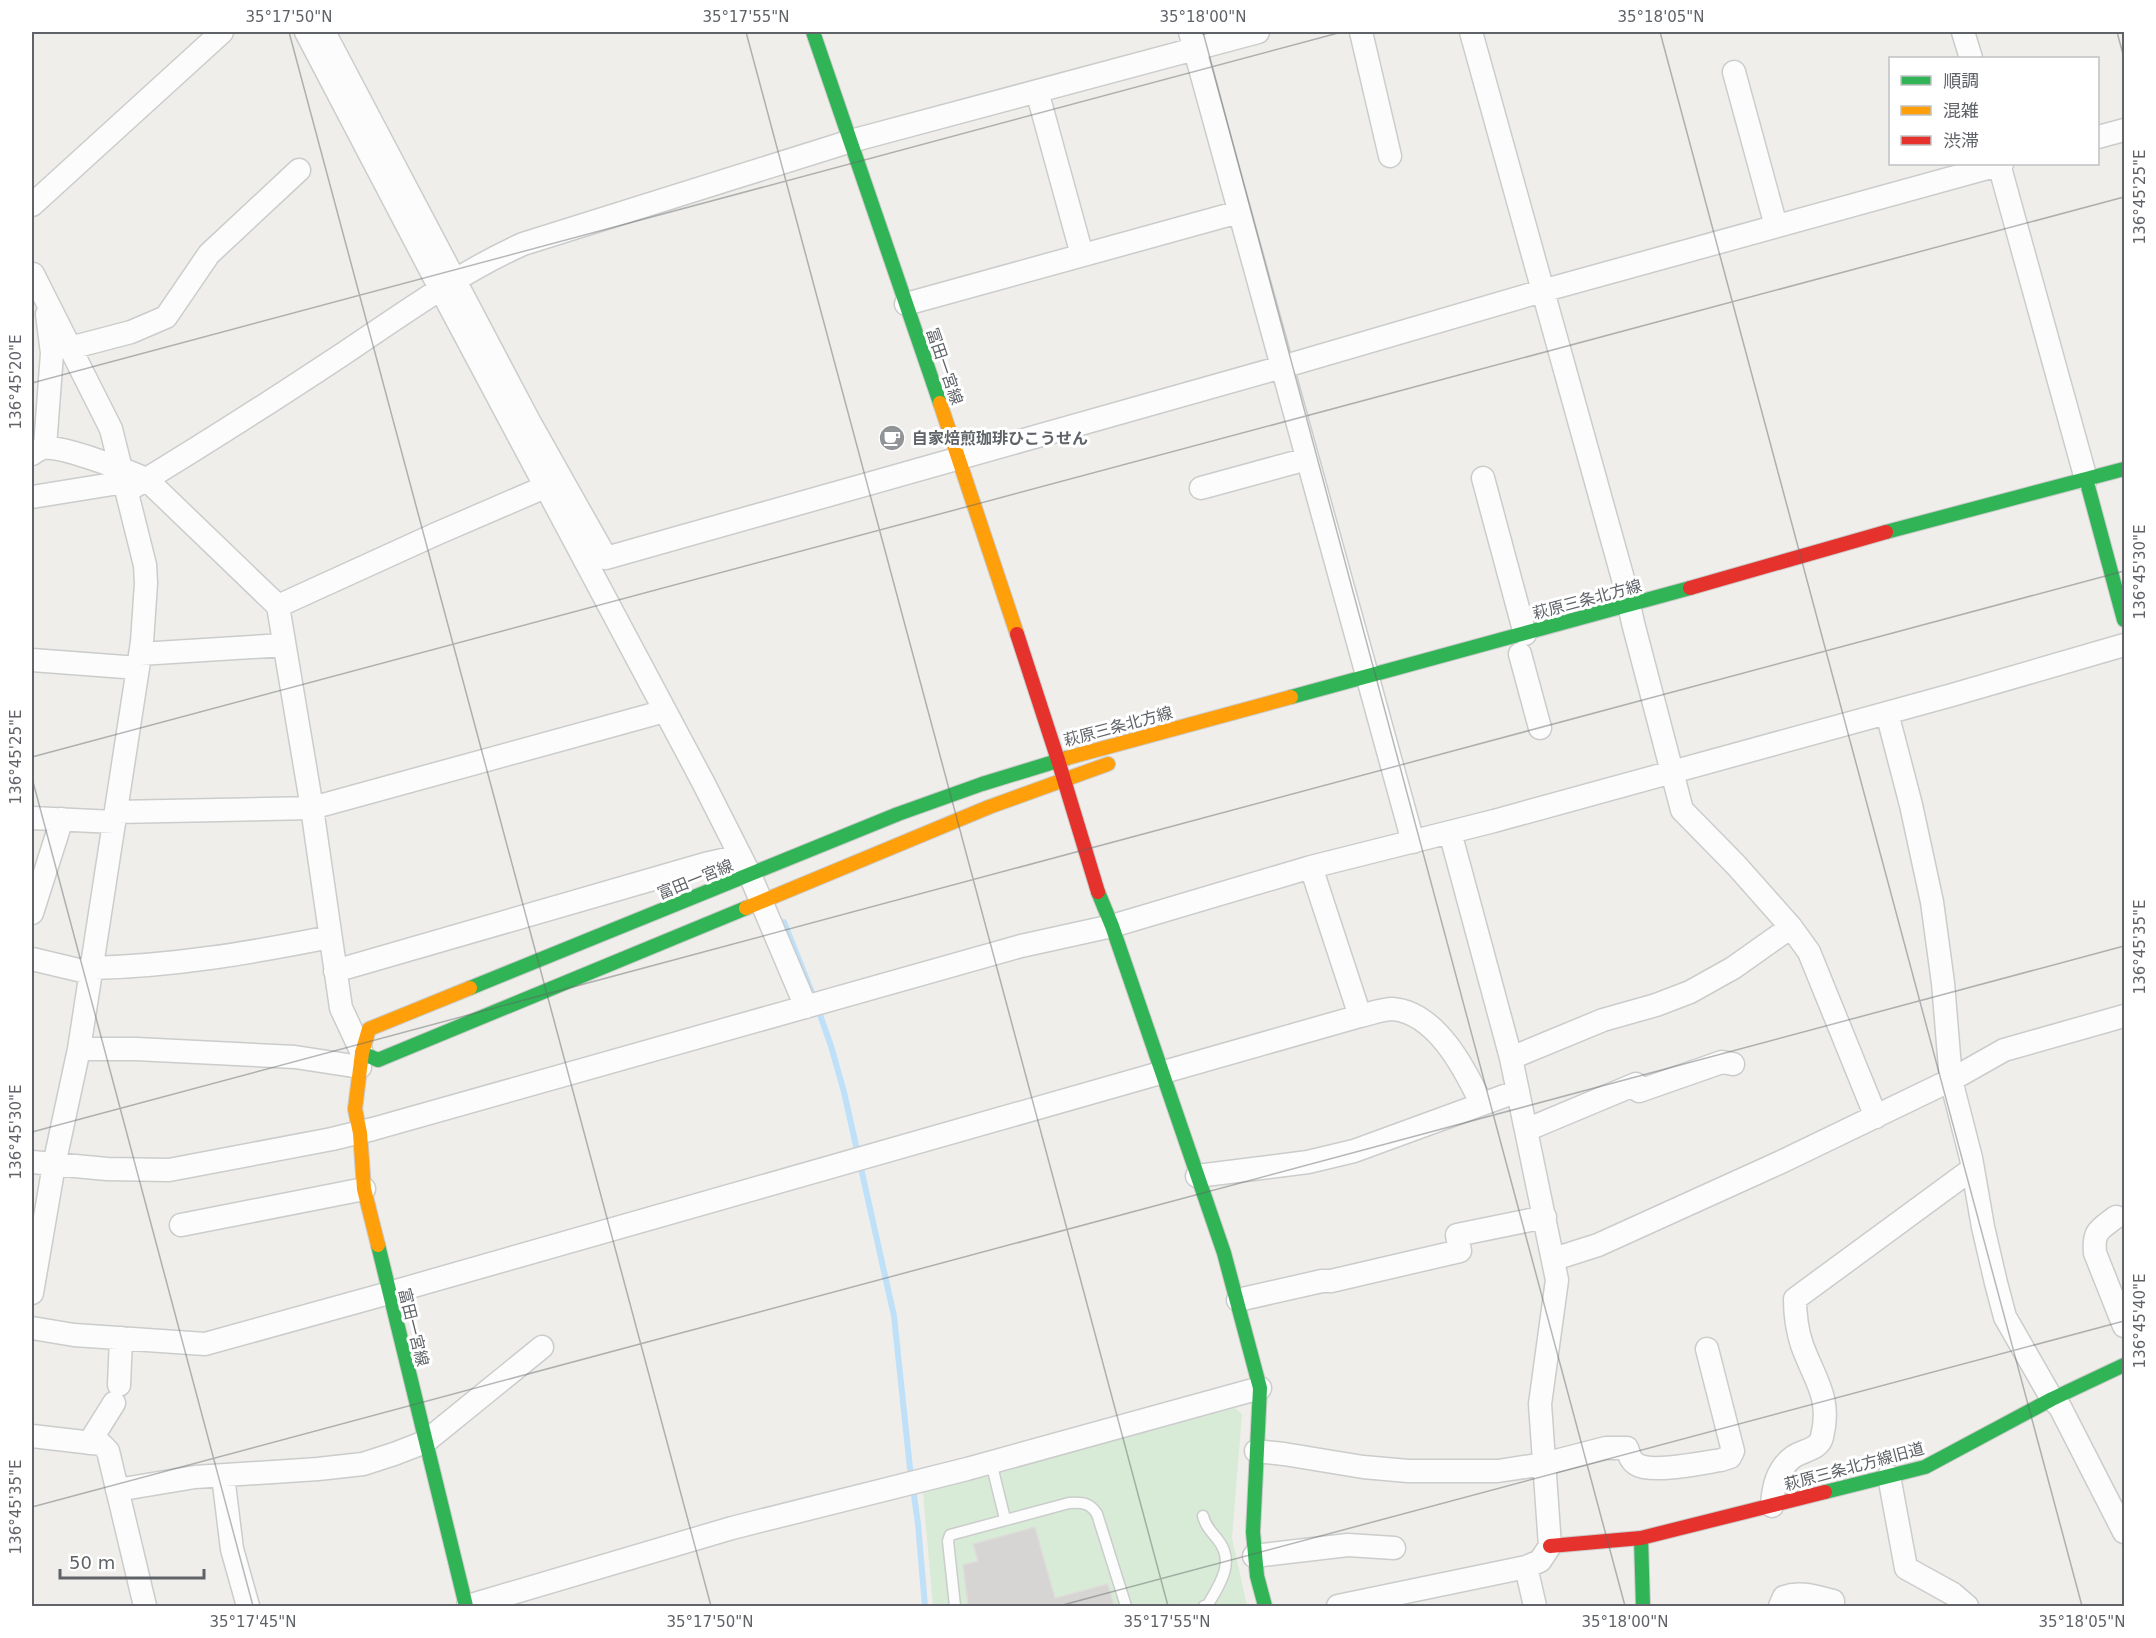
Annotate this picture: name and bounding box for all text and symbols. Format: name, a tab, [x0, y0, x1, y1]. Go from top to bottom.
text: 35°17'50"N	[245, 8, 333, 26]
text: 35°17'55"N	[702, 8, 790, 26]
text: 35°18'00"N	[1159, 8, 1247, 26]
text: 35°18'05"N	[1617, 8, 1705, 26]
legend	[1889, 57, 2099, 165]
text: 順調	[1943, 70, 1979, 91]
text: 混雑	[1943, 100, 1979, 121]
text: 渋滞	[1943, 130, 1979, 151]
text: 136°45'25"E	[2131, 150, 2149, 244]
street label: 冨田一宮線	[923, 325, 967, 407]
text: 136°45'20"E	[7, 335, 25, 429]
cafe icon: 自家焙煎珈琲ひこうせん	[877, 423, 907, 453]
place label: 自家焙煎珈琲ひこうせん	[912, 429, 1088, 448]
text: 136°45'30"E	[2131, 525, 2149, 619]
street label: 萩原三条北方線	[1531, 576, 1644, 623]
street label: 萩原三条北方線	[1062, 703, 1175, 750]
text: 136°45'25"E	[7, 710, 25, 804]
street label: 富田一宮線	[655, 856, 736, 903]
text: 136°45'35"E	[2131, 900, 2149, 994]
text: 136°45'30"E	[7, 1085, 25, 1179]
text: 136°45'40"E	[2131, 1274, 2149, 1368]
street label: 富田一宮線	[395, 1286, 432, 1368]
street label: 萩原三条北方線旧道	[1782, 1439, 1926, 1494]
text: 136°45'35"E	[7, 1460, 25, 1554]
scale bar	[60, 1542, 204, 1580]
text: 50 m	[69, 1552, 115, 1573]
text: 35°17'45"N	[209, 1613, 297, 1631]
text: 35°17'50"N	[666, 1613, 754, 1631]
text: 35°17'55"N	[1123, 1613, 1211, 1631]
text: 35°18'00"N	[1581, 1613, 1669, 1631]
text: 35°18'05"N	[2038, 1613, 2126, 1631]

